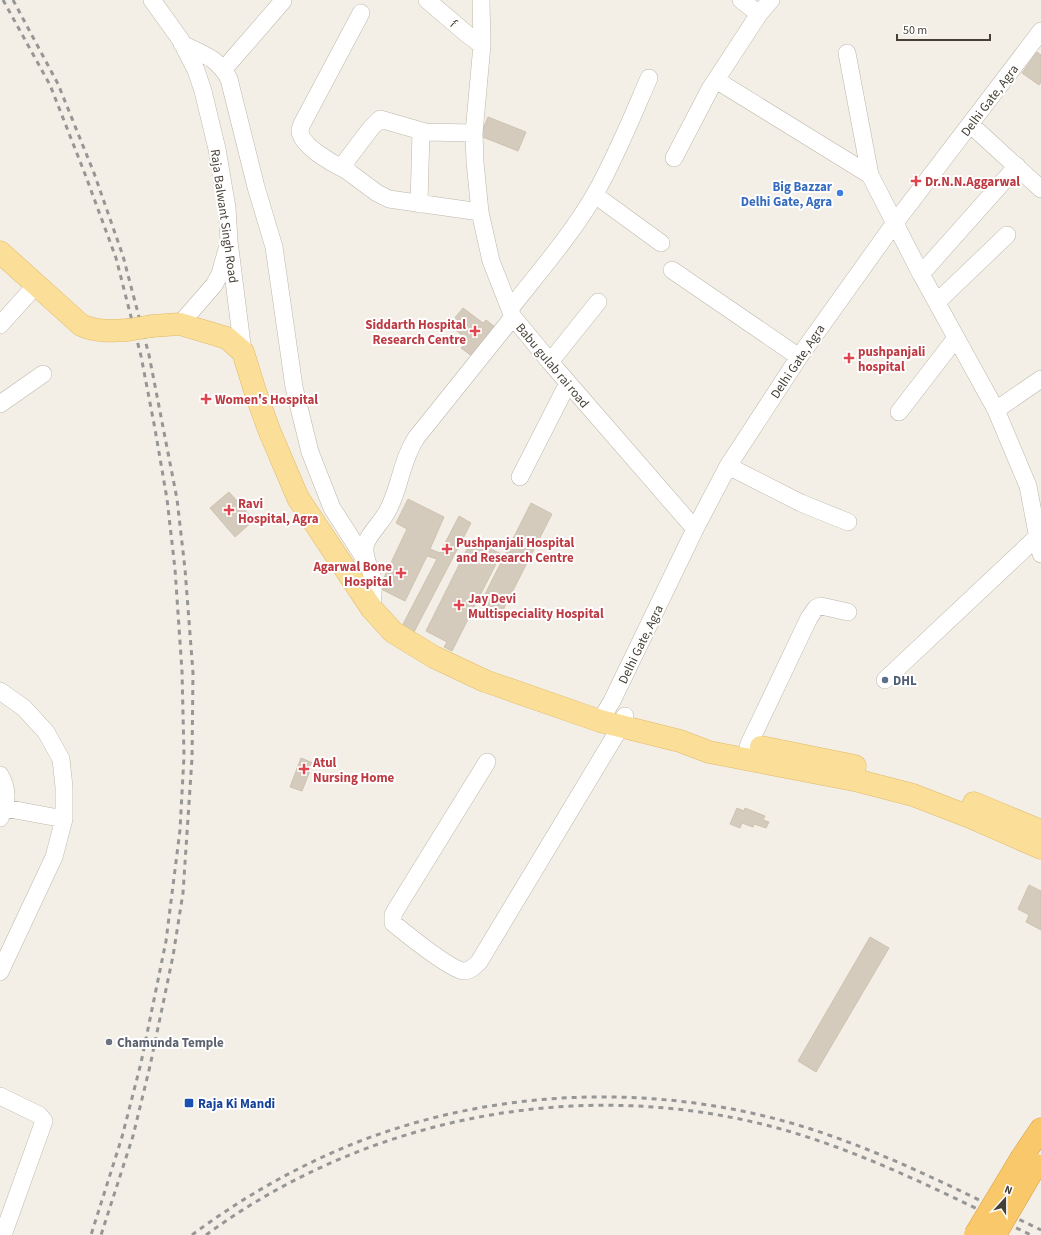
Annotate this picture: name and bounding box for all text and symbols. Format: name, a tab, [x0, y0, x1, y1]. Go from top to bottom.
street label: f	[446, 16, 462, 33]
scale bar	[897, 16, 990, 42]
text: 50 m	[903, 22, 927, 39]
street label: Delhi Gate, Agra	[957, 61, 1023, 140]
street label: Raja Balwant Singh Road	[206, 148, 242, 284]
place label: Dr.N.N.Aggarwal	[925, 173, 1020, 191]
marker: Dr.N.N.Aggarwal	[910, 175, 922, 187]
place label: Big Bazzar Delhi Gate, Agra	[741, 178, 833, 211]
marker: Big Bazzar Delhi Gate, Agra	[835, 188, 845, 198]
place label: Siddarth Hospital Research Centre	[365, 316, 466, 349]
street label: Babu gulab rai road	[511, 319, 593, 412]
street label: Delhi Gate, Agra	[766, 321, 829, 402]
marker: Siddarth Hospital Research Centre	[469, 325, 481, 337]
place label: pushpanjali hospital	[858, 343, 925, 376]
marker: pushpanjali hospital	[843, 352, 855, 364]
place label: Women's Hospital	[215, 391, 318, 409]
marker: Women's Hospital	[200, 393, 212, 405]
place label: Ravi Hospital, Agra	[238, 495, 319, 528]
marker: Ravi Hospital, Agra	[223, 504, 235, 516]
place label: Pushpanjali Hospital and Research Centre	[456, 534, 575, 567]
marker: Pushpanjali Hospital and Research Centre	[441, 543, 453, 555]
place label: Agarwal Bone Hospital	[312, 558, 392, 591]
marker: Agarwal Bone Hospital	[395, 567, 407, 579]
place label: Jay Devi Multispeciality Hospital	[468, 590, 604, 623]
marker: Jay Devi Multispeciality Hospital	[453, 599, 465, 611]
street label: Delhi Gate, Agra	[614, 602, 668, 687]
place label: DHL	[893, 672, 917, 690]
marker: DHL	[880, 675, 890, 685]
place label: Atul Nursing Home	[312, 754, 395, 787]
marker: Atul Nursing Home	[298, 763, 310, 775]
place label: Chamunda Temple	[117, 1034, 224, 1052]
marker: Chamunda Temple	[104, 1037, 114, 1047]
place label: Raja Ki Mandi	[198, 1095, 275, 1113]
marker: Raja Ki Mandi	[183, 1097, 195, 1109]
north arrow	[985, 1179, 1025, 1219]
text: N	[1002, 1182, 1015, 1198]

